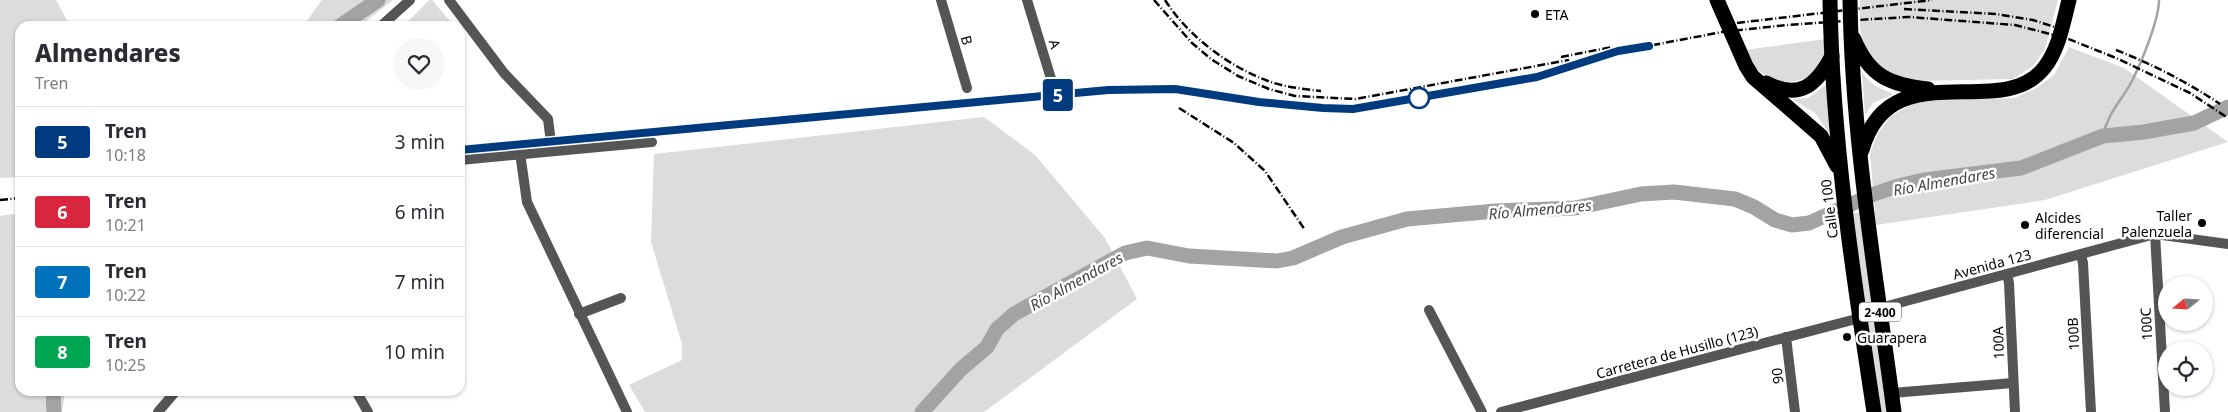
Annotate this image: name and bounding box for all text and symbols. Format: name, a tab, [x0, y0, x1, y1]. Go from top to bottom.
place label: ETA	[1545, 5, 1569, 24]
marker: ETA	[1529, 8, 1541, 20]
street label: B	[957, 33, 977, 47]
text: Almendares	[35, 36, 181, 69]
street label: A	[1045, 37, 1065, 51]
button: heart	[393, 38, 445, 90]
text: Tren	[35, 72, 68, 94]
line badge: 5	[1042, 79, 1074, 111]
text: 5	[1053, 83, 1063, 107]
unlabelled marker	[1408, 87, 1430, 109]
text: Tren	[105, 118, 147, 144]
text: 3 min	[395, 129, 445, 155]
text: 5	[57, 130, 68, 154]
text: 10:18	[105, 144, 146, 166]
water label: Río Almendares	[1891, 162, 1997, 200]
street label: Calle 100	[1816, 178, 1842, 240]
text: Tren	[105, 188, 147, 214]
water label: Río Almendares	[1488, 194, 1593, 223]
text: 6 min	[395, 199, 445, 225]
text: 6	[57, 200, 68, 224]
place label: Taller Palenzuela	[2121, 206, 2192, 241]
place label: Alcides diferencial	[2035, 208, 2104, 243]
text: 10:21	[105, 214, 146, 236]
marker: Taller Palenzuela	[2196, 217, 2208, 229]
marker: Alcides diferencial	[2019, 219, 2031, 231]
street label: Avenida 123	[1951, 244, 2033, 284]
water label: Río Almendares	[1026, 247, 1126, 315]
text: Tren	[105, 258, 147, 284]
text: 7 min	[395, 269, 445, 295]
text: 7	[57, 270, 68, 294]
north arrow	[2158, 276, 2212, 331]
map controls	[2158, 276, 2213, 396]
text: 10:22	[105, 284, 146, 306]
road number: 2-400	[1859, 302, 1901, 322]
street label: 100C	[2136, 307, 2156, 341]
street label: 100B	[2063, 317, 2083, 351]
street label: Carretera de Husillo (123)	[1594, 321, 1760, 383]
street label: 100A	[1988, 326, 2008, 360]
text: Tren	[105, 328, 147, 354]
place label: Guarapera	[1857, 328, 1927, 347]
marker: Guarapera	[1841, 331, 1853, 343]
text: 10 min	[384, 339, 445, 365]
text: 8	[57, 340, 68, 364]
button: locate	[2158, 341, 2213, 396]
text: 10:25	[105, 354, 146, 376]
street label: 90	[1767, 367, 1787, 385]

